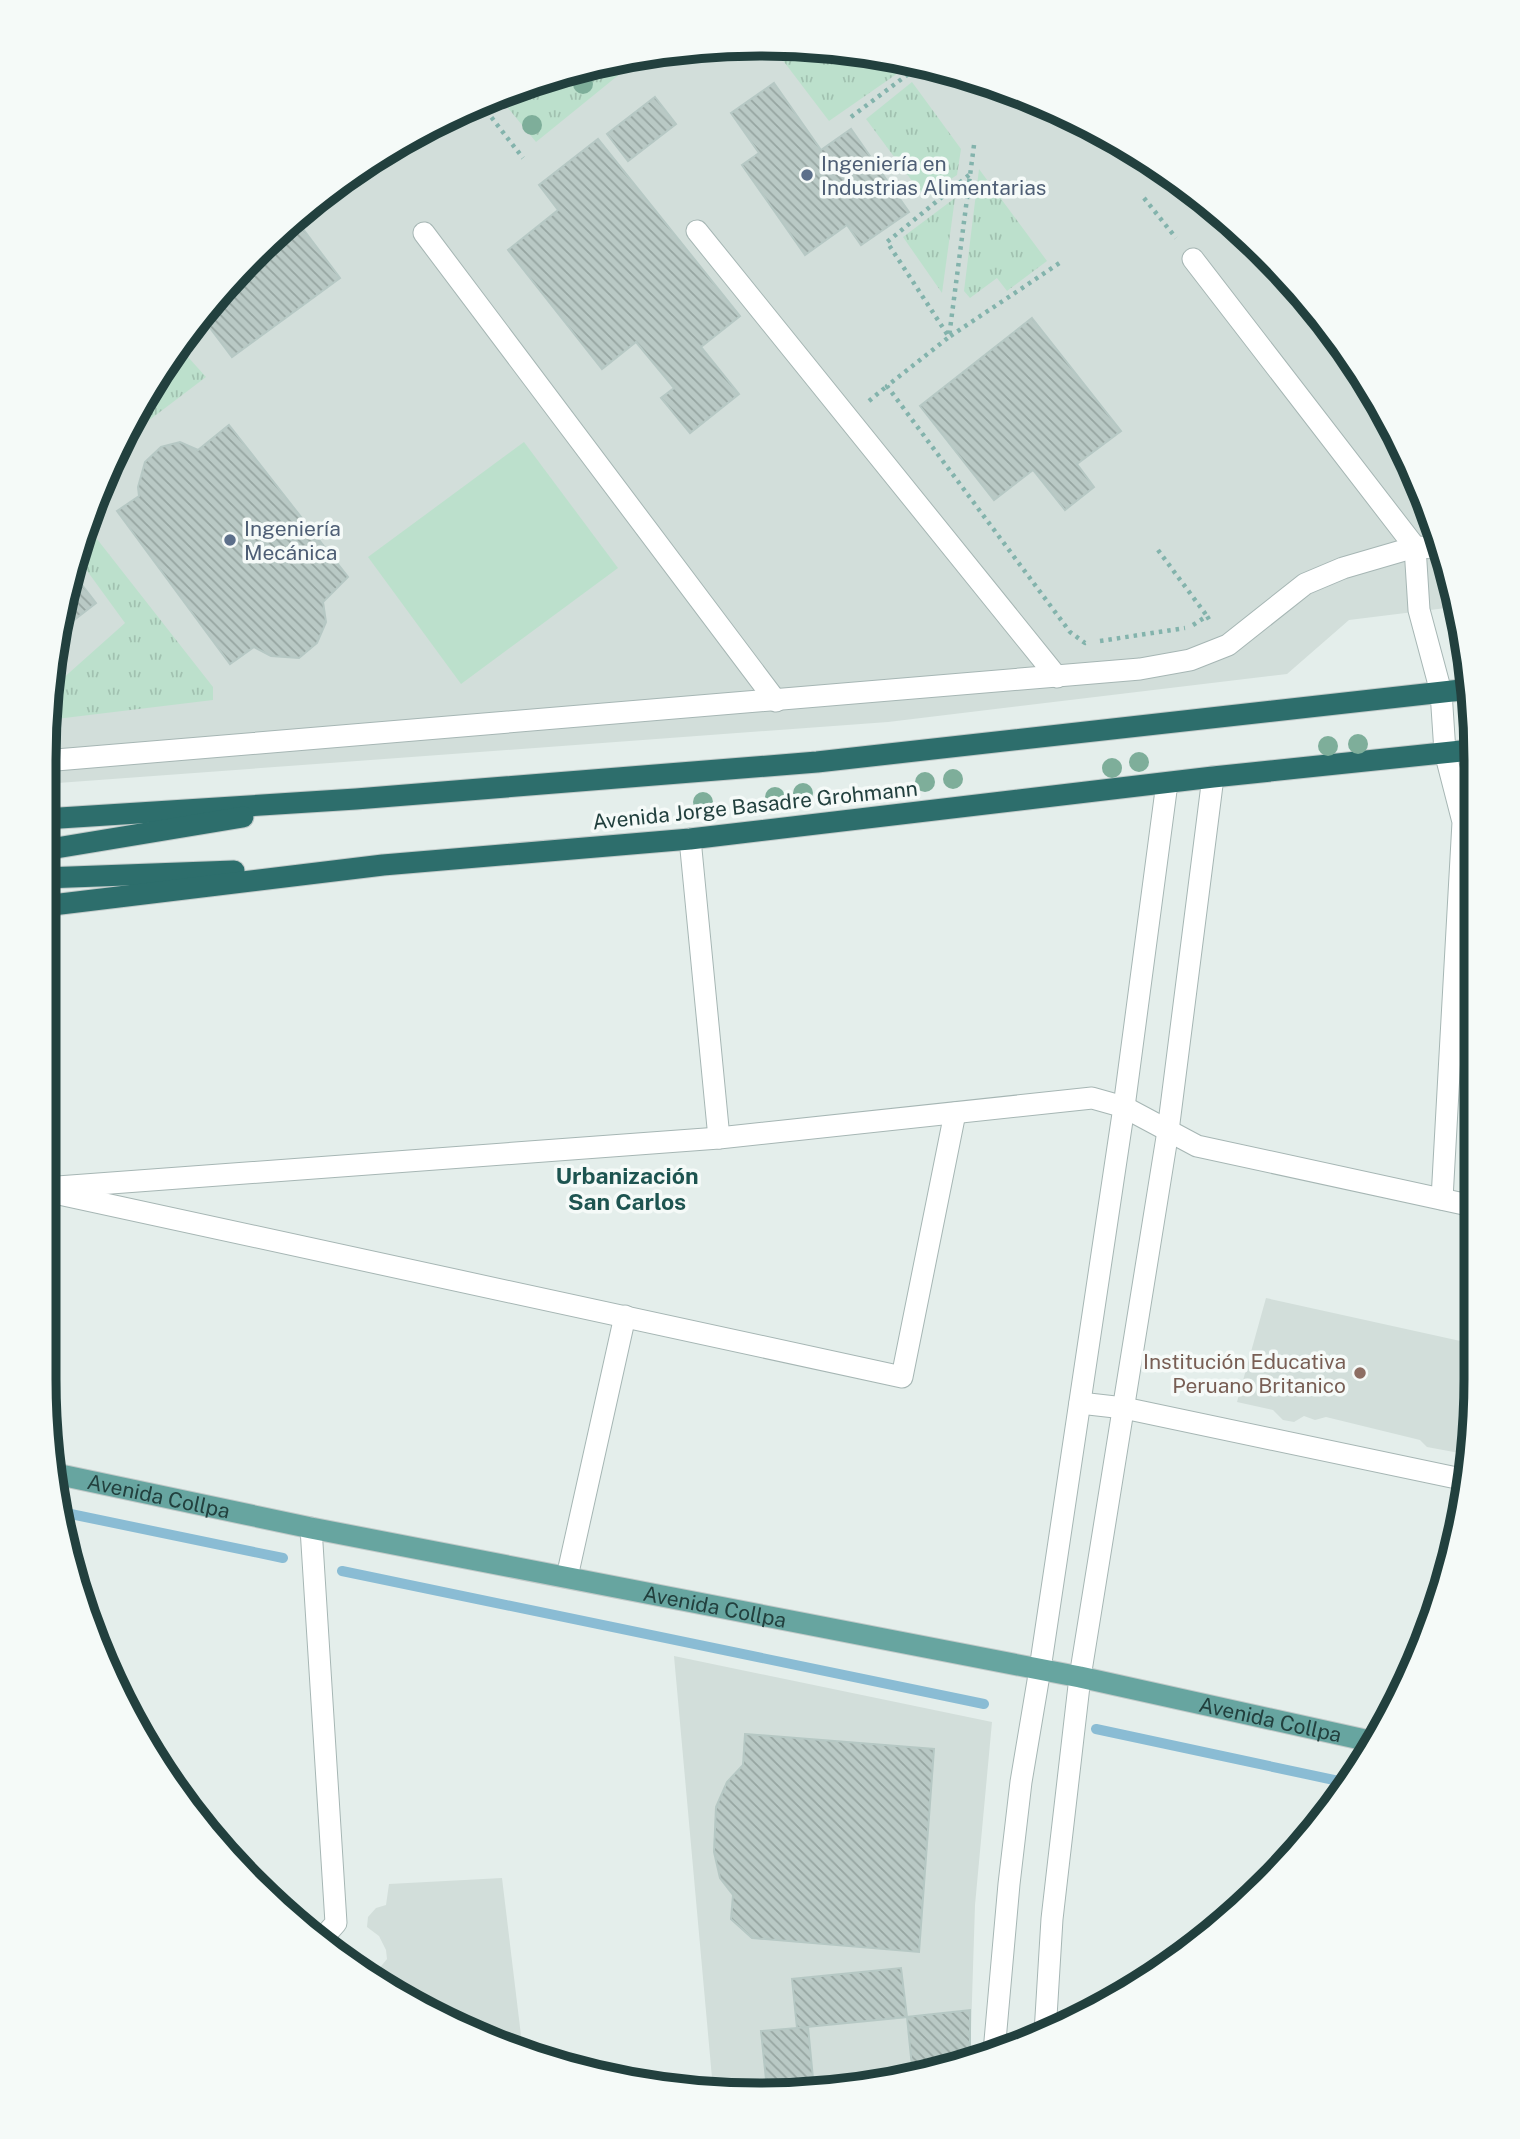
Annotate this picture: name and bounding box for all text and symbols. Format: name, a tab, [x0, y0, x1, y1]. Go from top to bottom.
place label: Ingeniería en Industrias Alimentarias	[821, 151, 1046, 200]
marker: Ingeniería en Industrias Alimentarias	[799, 167, 815, 183]
place label: Ingeniería Mecánica	[244, 516, 341, 565]
marker: Ingeniería Mecánica	[222, 532, 238, 548]
street label: Avenida Jorge Basadre Grohmann	[591, 775, 919, 835]
district label: Urbanización San Carlos	[555, 1162, 699, 1215]
place label: Institución Educativa Peruano Britanico	[1143, 1349, 1346, 1398]
marker: Institución Educativa Peruano Britanico	[1352, 1365, 1368, 1381]
street label: Avenida Collpa	[85, 1468, 232, 1523]
street label: Avenida Collpa	[641, 1580, 788, 1632]
street label: Avenida Collpa	[1197, 1691, 1344, 1747]

